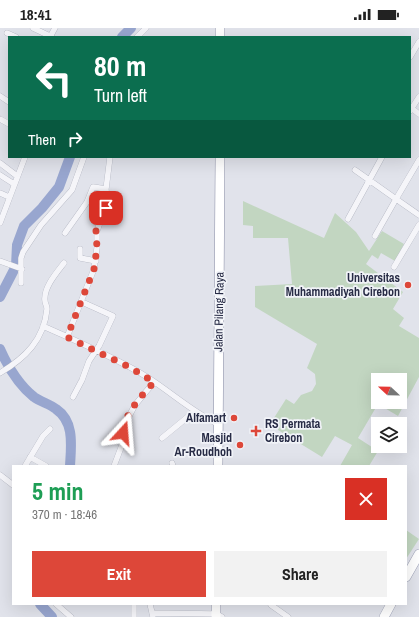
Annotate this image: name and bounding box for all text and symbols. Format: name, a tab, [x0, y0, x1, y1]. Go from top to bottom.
text: 18:41	[20, 4, 51, 25]
text: 80 m	[94, 47, 146, 85]
icon: left	[28, 52, 80, 104]
text: Turn left	[94, 83, 147, 108]
icon: right	[64, 128, 86, 150]
text: Then	[28, 129, 56, 150]
pin	[89, 191, 123, 225]
icon: arrive	[95, 197, 117, 219]
place label: Universitas Muhammadiyah Cirebon	[286, 270, 401, 300]
street label: Jalan Pilang Raya	[210, 271, 228, 352]
marker: Universitas Muhammadiyah Cirebon	[403, 280, 413, 290]
north arrow	[371, 373, 407, 409]
map controls	[371, 373, 407, 453]
place label: Alfamart	[186, 410, 227, 426]
position arrow	[102, 412, 144, 454]
marker: Alfamart	[229, 413, 239, 423]
place label: RS Permata Cirebon	[265, 416, 321, 446]
button: layers	[371, 417, 407, 453]
marker: RS Permata Cirebon	[250, 425, 262, 437]
place label: Masjid Ar-Roudhoh	[175, 430, 232, 460]
marker: Masjid Ar-Roudhoh	[235, 440, 245, 450]
text: 5 min	[32, 475, 83, 507]
button: close	[345, 478, 387, 520]
text: 370 m · 18:46	[32, 506, 97, 523]
button: Exit	[32, 551, 206, 597]
button: Share	[214, 551, 387, 597]

